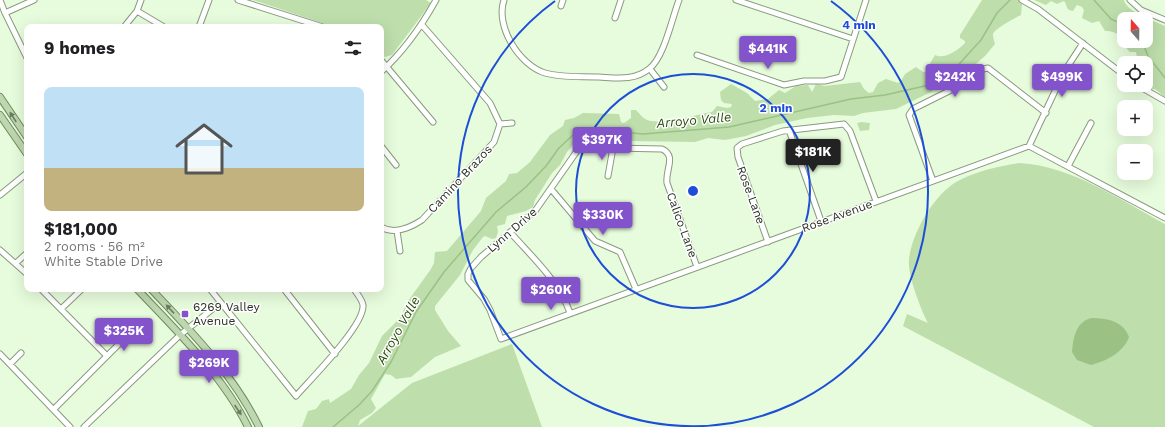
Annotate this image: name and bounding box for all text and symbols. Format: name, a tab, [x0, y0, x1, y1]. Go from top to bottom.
north arrow	[1117, 12, 1153, 48]
map controls	[1117, 12, 1153, 180]
text: 4 min	[842, 18, 876, 32]
pin: $441K	[740, 36, 796, 70]
icon: filters	[342, 37, 364, 59]
text: 9 homes	[44, 38, 115, 58]
text: $441K	[748, 41, 788, 56]
button: locate	[1117, 56, 1153, 92]
pin: $242K	[927, 64, 983, 98]
pin: $499K	[1034, 64, 1090, 98]
text: $242K	[935, 69, 975, 84]
text: $499K	[1041, 69, 1083, 84]
button: +	[1117, 100, 1153, 136]
text: 2 min	[760, 101, 792, 115]
water label: Arroyo Valle	[655, 109, 732, 131]
one-way arrow	[9, 112, 17, 122]
icon: home	[168, 113, 240, 185]
pin: $397K	[574, 127, 630, 161]
text: $397K	[582, 132, 622, 147]
pin: $181K	[785, 139, 841, 173]
street label: Camino Brazos	[425, 142, 495, 216]
text: $181K	[795, 144, 831, 159]
button: −	[1117, 144, 1153, 180]
street label: Rose Lane	[734, 164, 768, 226]
centre of rings	[686, 184, 700, 198]
street label: Calico Lane	[664, 191, 700, 260]
street label: Rose Avenue	[800, 197, 874, 235]
pin: $330K	[575, 202, 631, 236]
street label: Lynn Drive	[484, 205, 540, 255]
text: $330K	[582, 207, 624, 222]
text: $181,000	[44, 219, 118, 239]
text: 2 rooms · 56 m²	[44, 239, 145, 254]
text: White Stable Drive	[44, 254, 163, 269]
pin: $260K	[523, 277, 579, 311]
text: $260K	[530, 282, 572, 297]
water label: Arroyo Valle	[373, 294, 423, 367]
place label: 6269 Valley Avenue	[193, 300, 261, 328]
one-way arrow	[165, 304, 175, 314]
marker: 6269 Valley Avenue	[180, 309, 190, 319]
pin: $325K	[96, 318, 152, 352]
text: $325K	[104, 323, 144, 338]
pin: $269K	[181, 350, 237, 384]
text: $269K	[188, 355, 230, 370]
one-way arrow	[234, 405, 242, 415]

